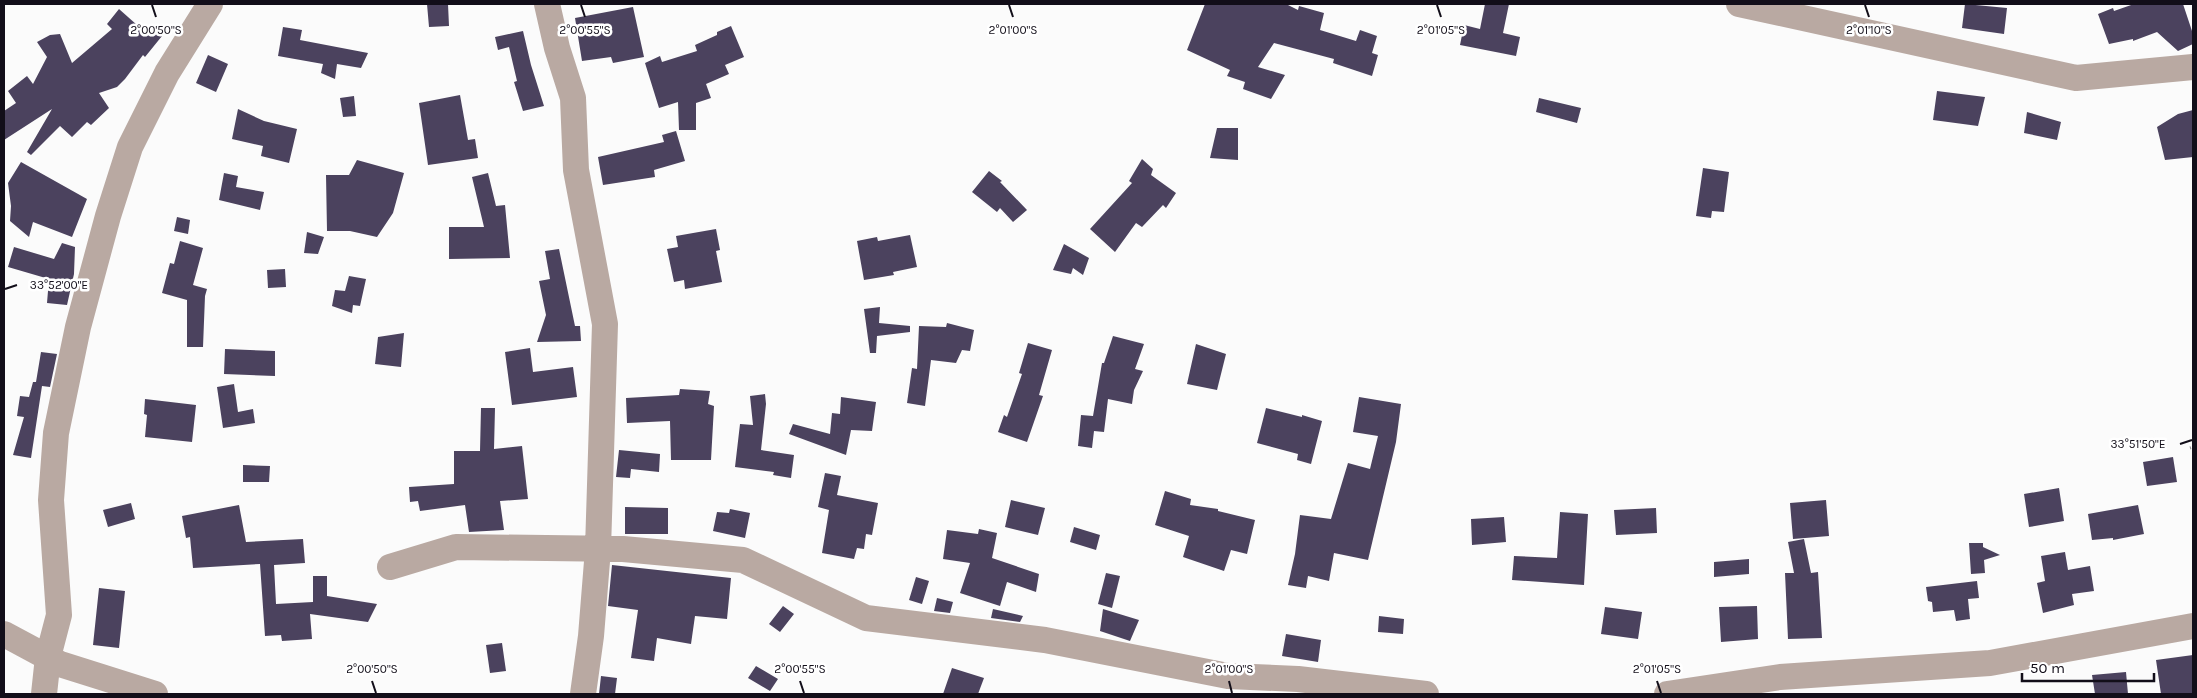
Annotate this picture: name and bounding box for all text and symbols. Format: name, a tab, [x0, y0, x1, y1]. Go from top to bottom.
text: 2°00'50"S	[130, 23, 182, 37]
text: 2°00'55"S	[559, 23, 611, 37]
text: 2°01'00"S	[989, 23, 1037, 37]
text: 2°01'05"S	[1417, 23, 1465, 37]
text: 2°01'10"S	[1846, 23, 1892, 37]
text: 33°52'00"E	[30, 278, 88, 292]
text: 33°51'50"E	[2111, 437, 2165, 451]
scale bar	[2022, 650, 2154, 682]
text: 50 m	[2030, 659, 2065, 677]
text: 2°00'50"S	[346, 662, 398, 676]
text: 2°00'55"S	[774, 662, 826, 676]
text: 2°01'00"S	[1205, 662, 1253, 676]
text: 2°01'05"S	[1633, 662, 1681, 676]

